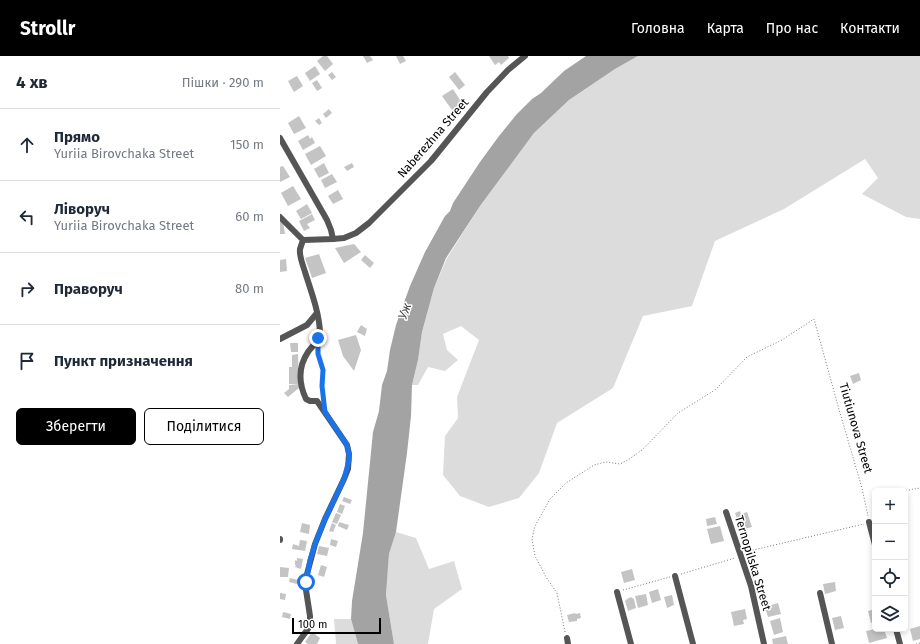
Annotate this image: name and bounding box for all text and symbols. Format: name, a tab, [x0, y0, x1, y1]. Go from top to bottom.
text: Strollr	[20, 17, 75, 40]
text: Головна	[631, 20, 685, 37]
text: Карта	[707, 20, 744, 37]
text: Про нас	[766, 20, 818, 37]
text: Контакти	[840, 20, 900, 37]
text: 4 хв	[16, 72, 48, 93]
text: Пішки · 290 m	[182, 75, 264, 90]
street label: Naberezhna Street	[395, 95, 472, 181]
text: Прямо	[54, 128, 100, 146]
icon: ahead	[16, 134, 38, 156]
text: 150 m	[230, 137, 264, 152]
text: Yuriia Birovchaka Street	[54, 146, 194, 161]
text: Ліворуч	[54, 200, 110, 218]
icon: left	[16, 206, 38, 228]
text: 60 m	[235, 209, 264, 224]
text: Yuriia Birovchaka Street	[54, 218, 194, 233]
icon: right	[16, 278, 38, 300]
text: Праворуч	[54, 280, 123, 298]
text: 80 m	[235, 281, 264, 296]
water label: Уж	[395, 301, 414, 321]
route end	[309, 329, 327, 347]
icon: arrive	[16, 350, 38, 372]
text: Пункт призначення	[54, 352, 193, 370]
street label: Tiutiunova Street	[836, 381, 876, 475]
button: Зберегти	[16, 408, 136, 445]
button: Поділитися	[144, 408, 264, 445]
map controls	[872, 488, 908, 632]
button: +	[872, 488, 908, 524]
street label: Ternopilska Street	[732, 514, 774, 613]
button: −	[872, 524, 908, 560]
button: locate	[872, 560, 908, 596]
route start	[297, 573, 315, 591]
button: layers	[872, 596, 908, 632]
scale bar	[292, 616, 381, 635]
text: 100 m	[298, 618, 327, 631]

